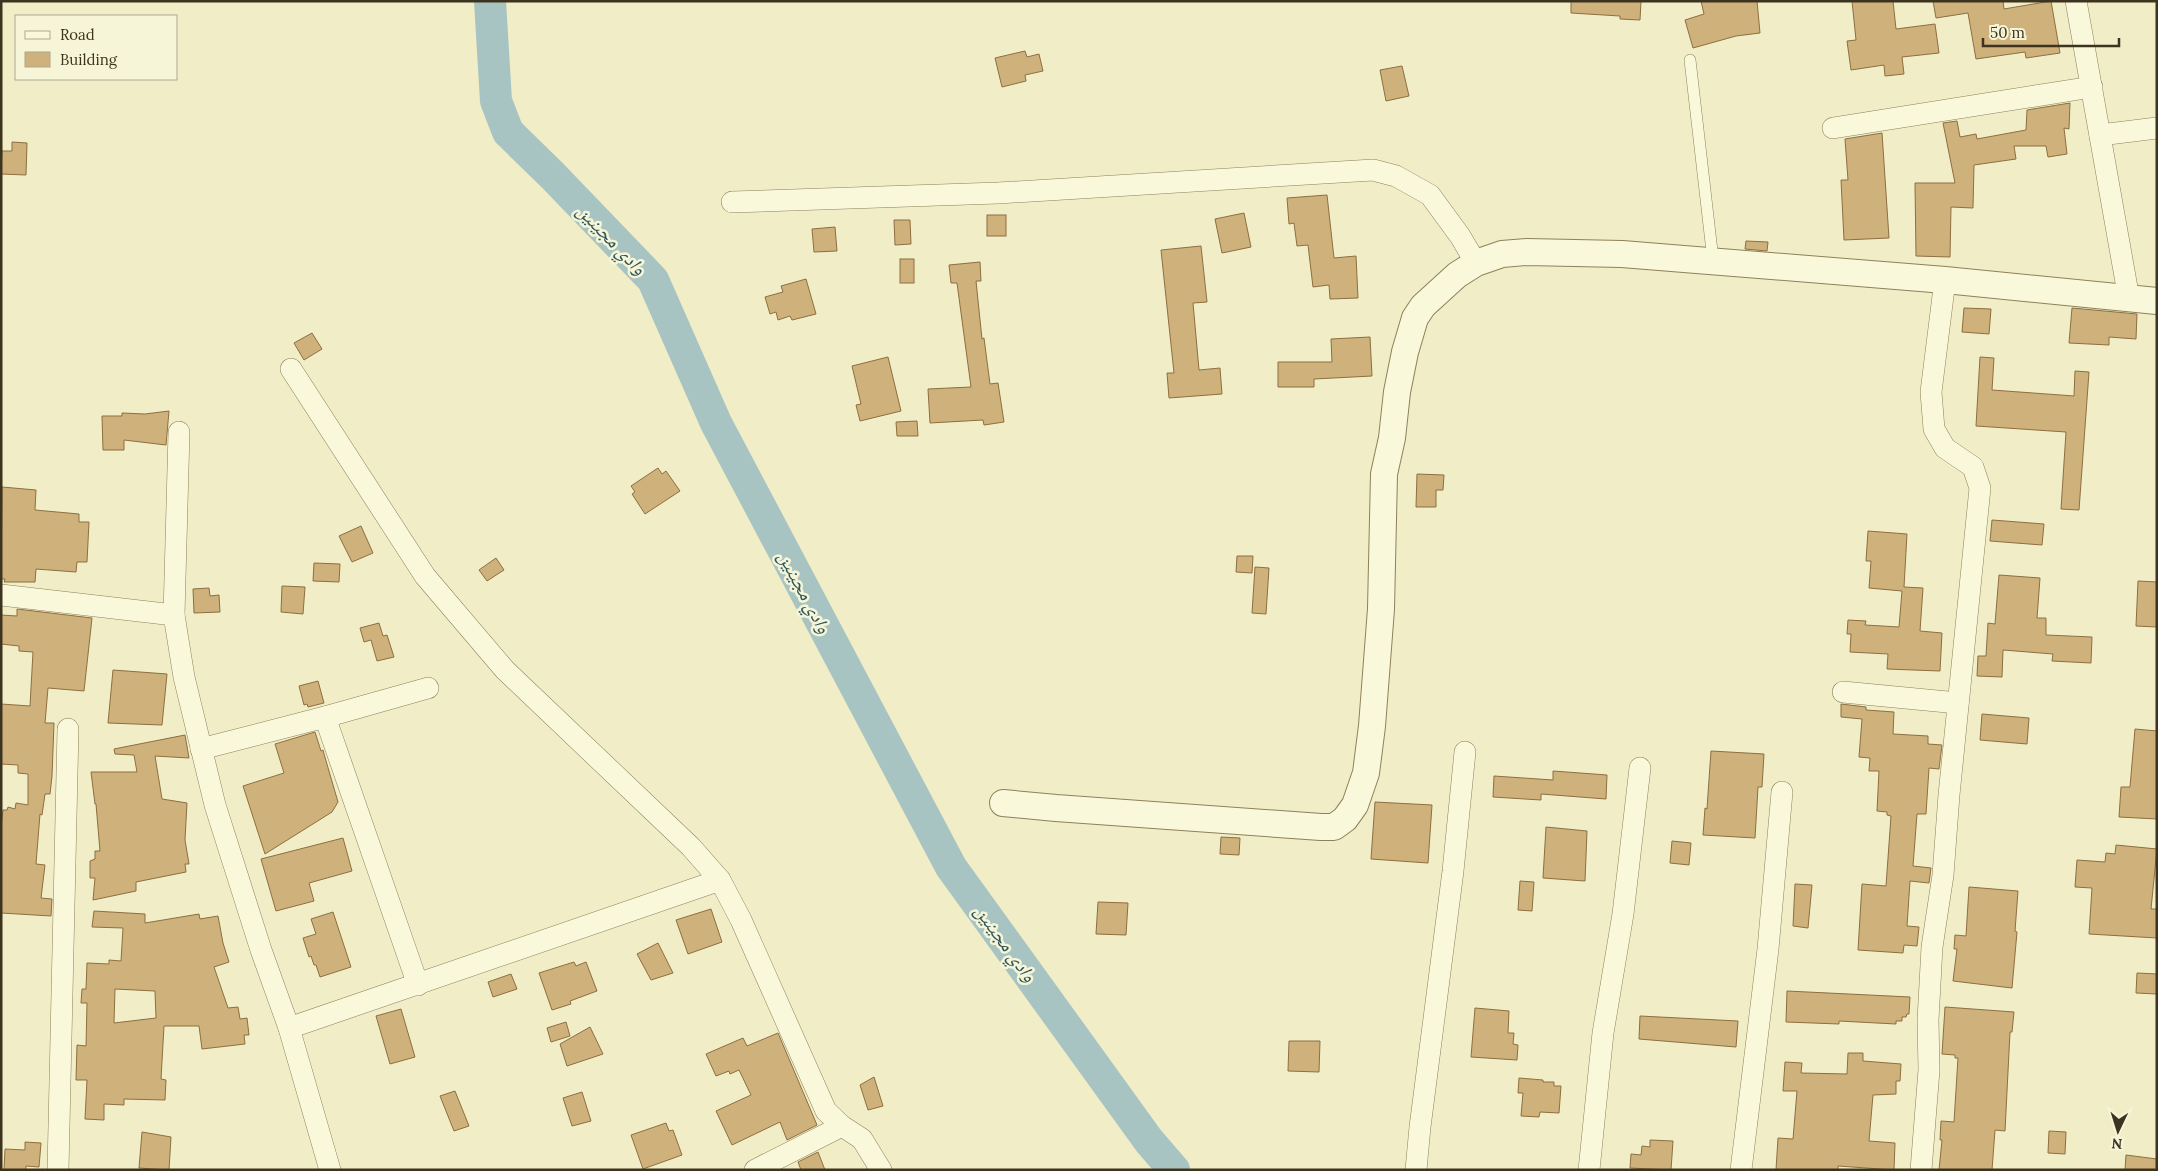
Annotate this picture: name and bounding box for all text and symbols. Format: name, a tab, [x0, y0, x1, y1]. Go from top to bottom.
legend	[15, 15, 178, 80]
scale bar	[1983, 15, 2119, 47]
text: 50 m	[1990, 23, 2025, 42]
text: Road	[60, 25, 95, 44]
text: Building	[60, 50, 118, 69]
water label: وادي مجينين	[569, 198, 652, 282]
water label: وادي مجينين	[770, 547, 837, 639]
water label: وادي مجينين	[967, 900, 1042, 989]
north arrow	[2093, 1106, 2143, 1156]
text: N	[2111, 1135, 2123, 1153]

